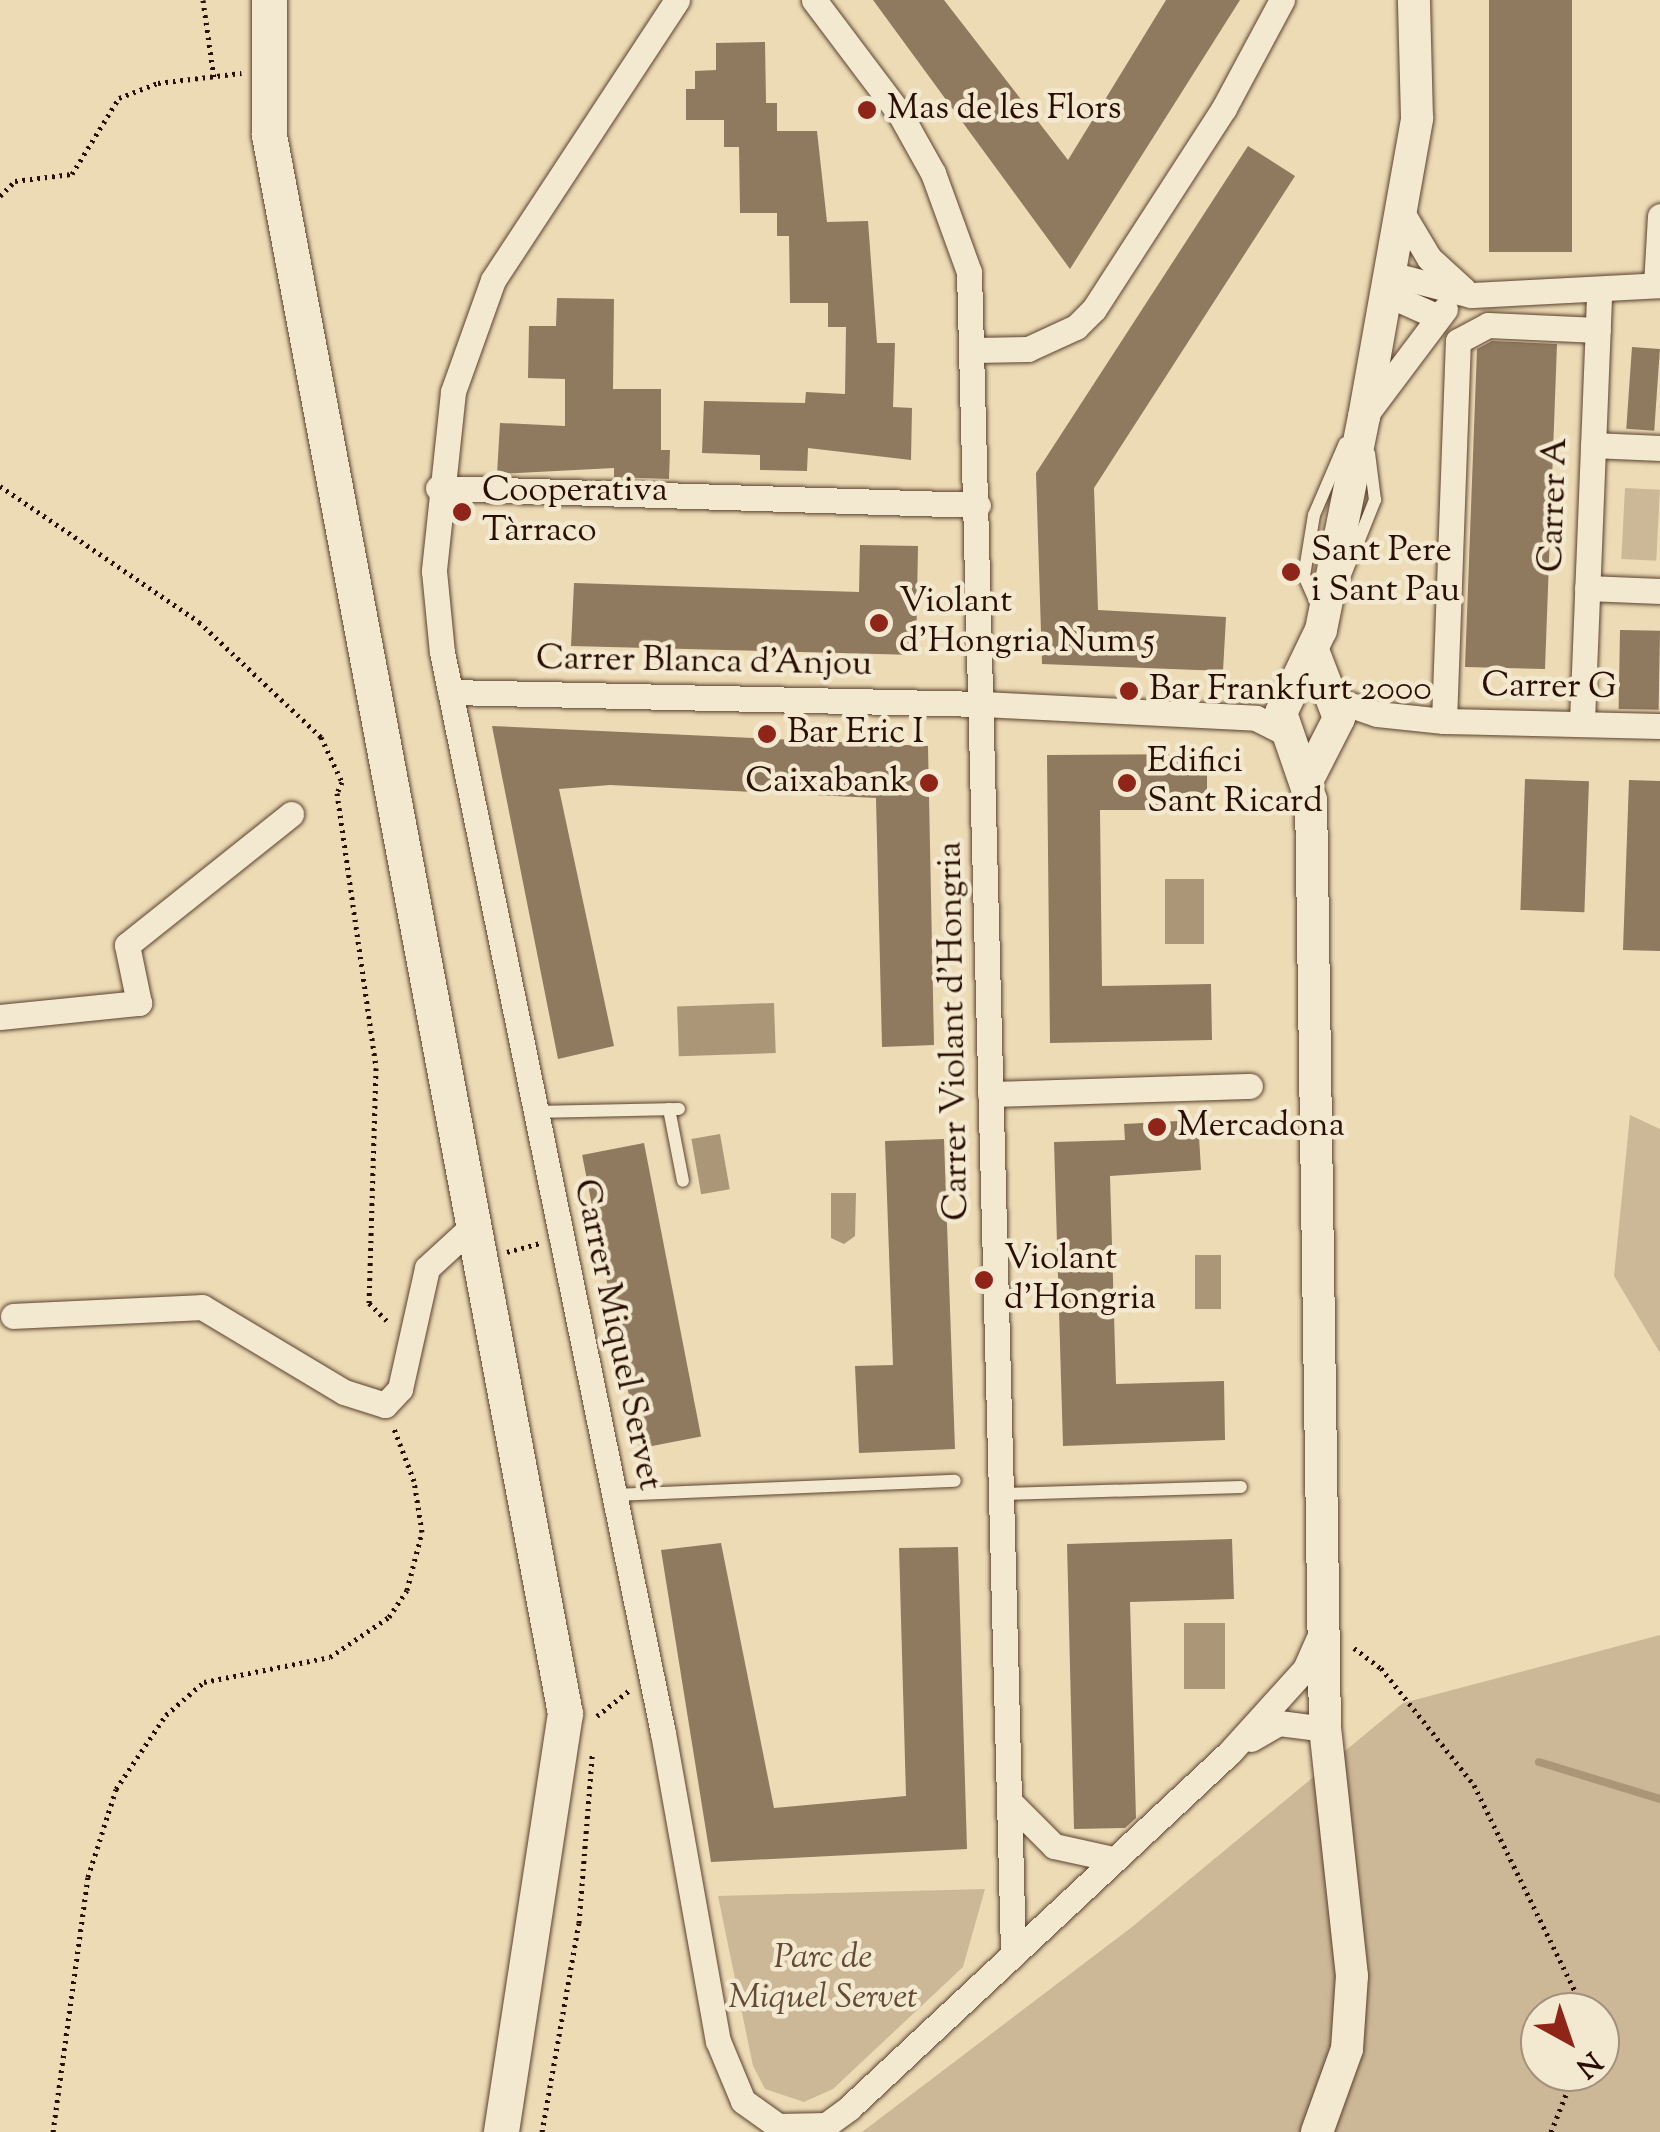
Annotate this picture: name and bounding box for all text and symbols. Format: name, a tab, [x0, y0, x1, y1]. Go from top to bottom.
place label: Mas de les Flors	[887, 89, 1121, 131]
marker: Mas de les Flors	[856, 99, 878, 121]
street label: Carrer A	[1532, 437, 1578, 573]
place label: Cooperativa Tàrraco	[482, 471, 668, 553]
marker: Cooperativa Tàrraco	[451, 501, 473, 523]
place label: Sant Pere i Sant Pau	[1311, 531, 1460, 613]
marker: Sant Pere i Sant Pau	[1280, 561, 1302, 583]
place label: Violant d'Hongria Num 5	[899, 582, 1155, 664]
marker: Violant d'Hongria Num 5	[868, 612, 890, 634]
street label: Carrer Blanca d'Anjou	[536, 639, 872, 687]
street label: Carrer G	[1481, 666, 1617, 710]
place label: Bar Frankfurt 2000	[1149, 670, 1432, 712]
marker: Bar Frankfurt 2000	[1118, 680, 1140, 702]
place label: Bar Eric I	[787, 713, 924, 755]
marker: Bar Eric I	[756, 723, 778, 745]
place label: Edifici Sant Ricard	[1147, 742, 1323, 824]
place label: Caixabank	[745, 762, 909, 804]
marker: Caixabank	[918, 772, 940, 794]
marker: Edifici Sant Ricard	[1116, 772, 1138, 794]
street label: Carrer Violant d'Hongria	[931, 841, 979, 1221]
place label: Mercadona	[1177, 1106, 1345, 1148]
marker: Mercadona	[1146, 1116, 1168, 1138]
street label: Carrer Miquel Servet	[563, 1176, 669, 1494]
place label: Violant d'Hongria	[1004, 1239, 1156, 1321]
marker: Violant d'Hongria	[973, 1269, 995, 1291]
park label: Parc de Miquel Servet	[728, 1938, 918, 2020]
north arrow	[1520, 1992, 1620, 2092]
text: N	[1567, 2041, 1609, 2086]

